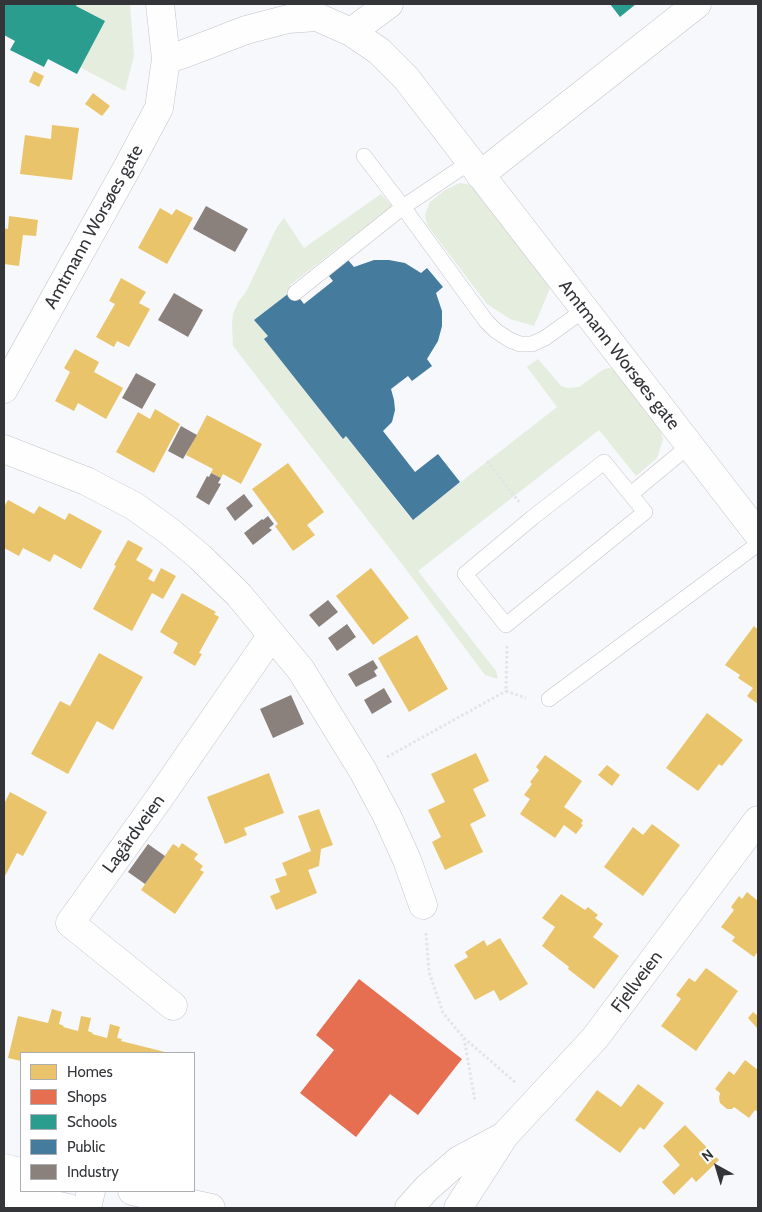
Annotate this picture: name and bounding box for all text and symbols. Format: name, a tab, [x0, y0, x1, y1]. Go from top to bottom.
street label: Amtmann Worsøes gate	[40, 141, 148, 313]
street label: Amtmann Worsøes gate	[554, 276, 684, 434]
street label: Lagårdveien	[98, 791, 170, 877]
street label: Fjellveien	[607, 947, 667, 1017]
legend	[20, 1052, 195, 1192]
text: Homes	[67, 1063, 113, 1081]
text: Shops	[67, 1088, 107, 1106]
text: Schools	[67, 1113, 117, 1131]
text: Public	[67, 1138, 105, 1156]
north arrow	[692, 1142, 742, 1192]
text: N	[698, 1145, 717, 1165]
text: Industry	[67, 1163, 119, 1181]

